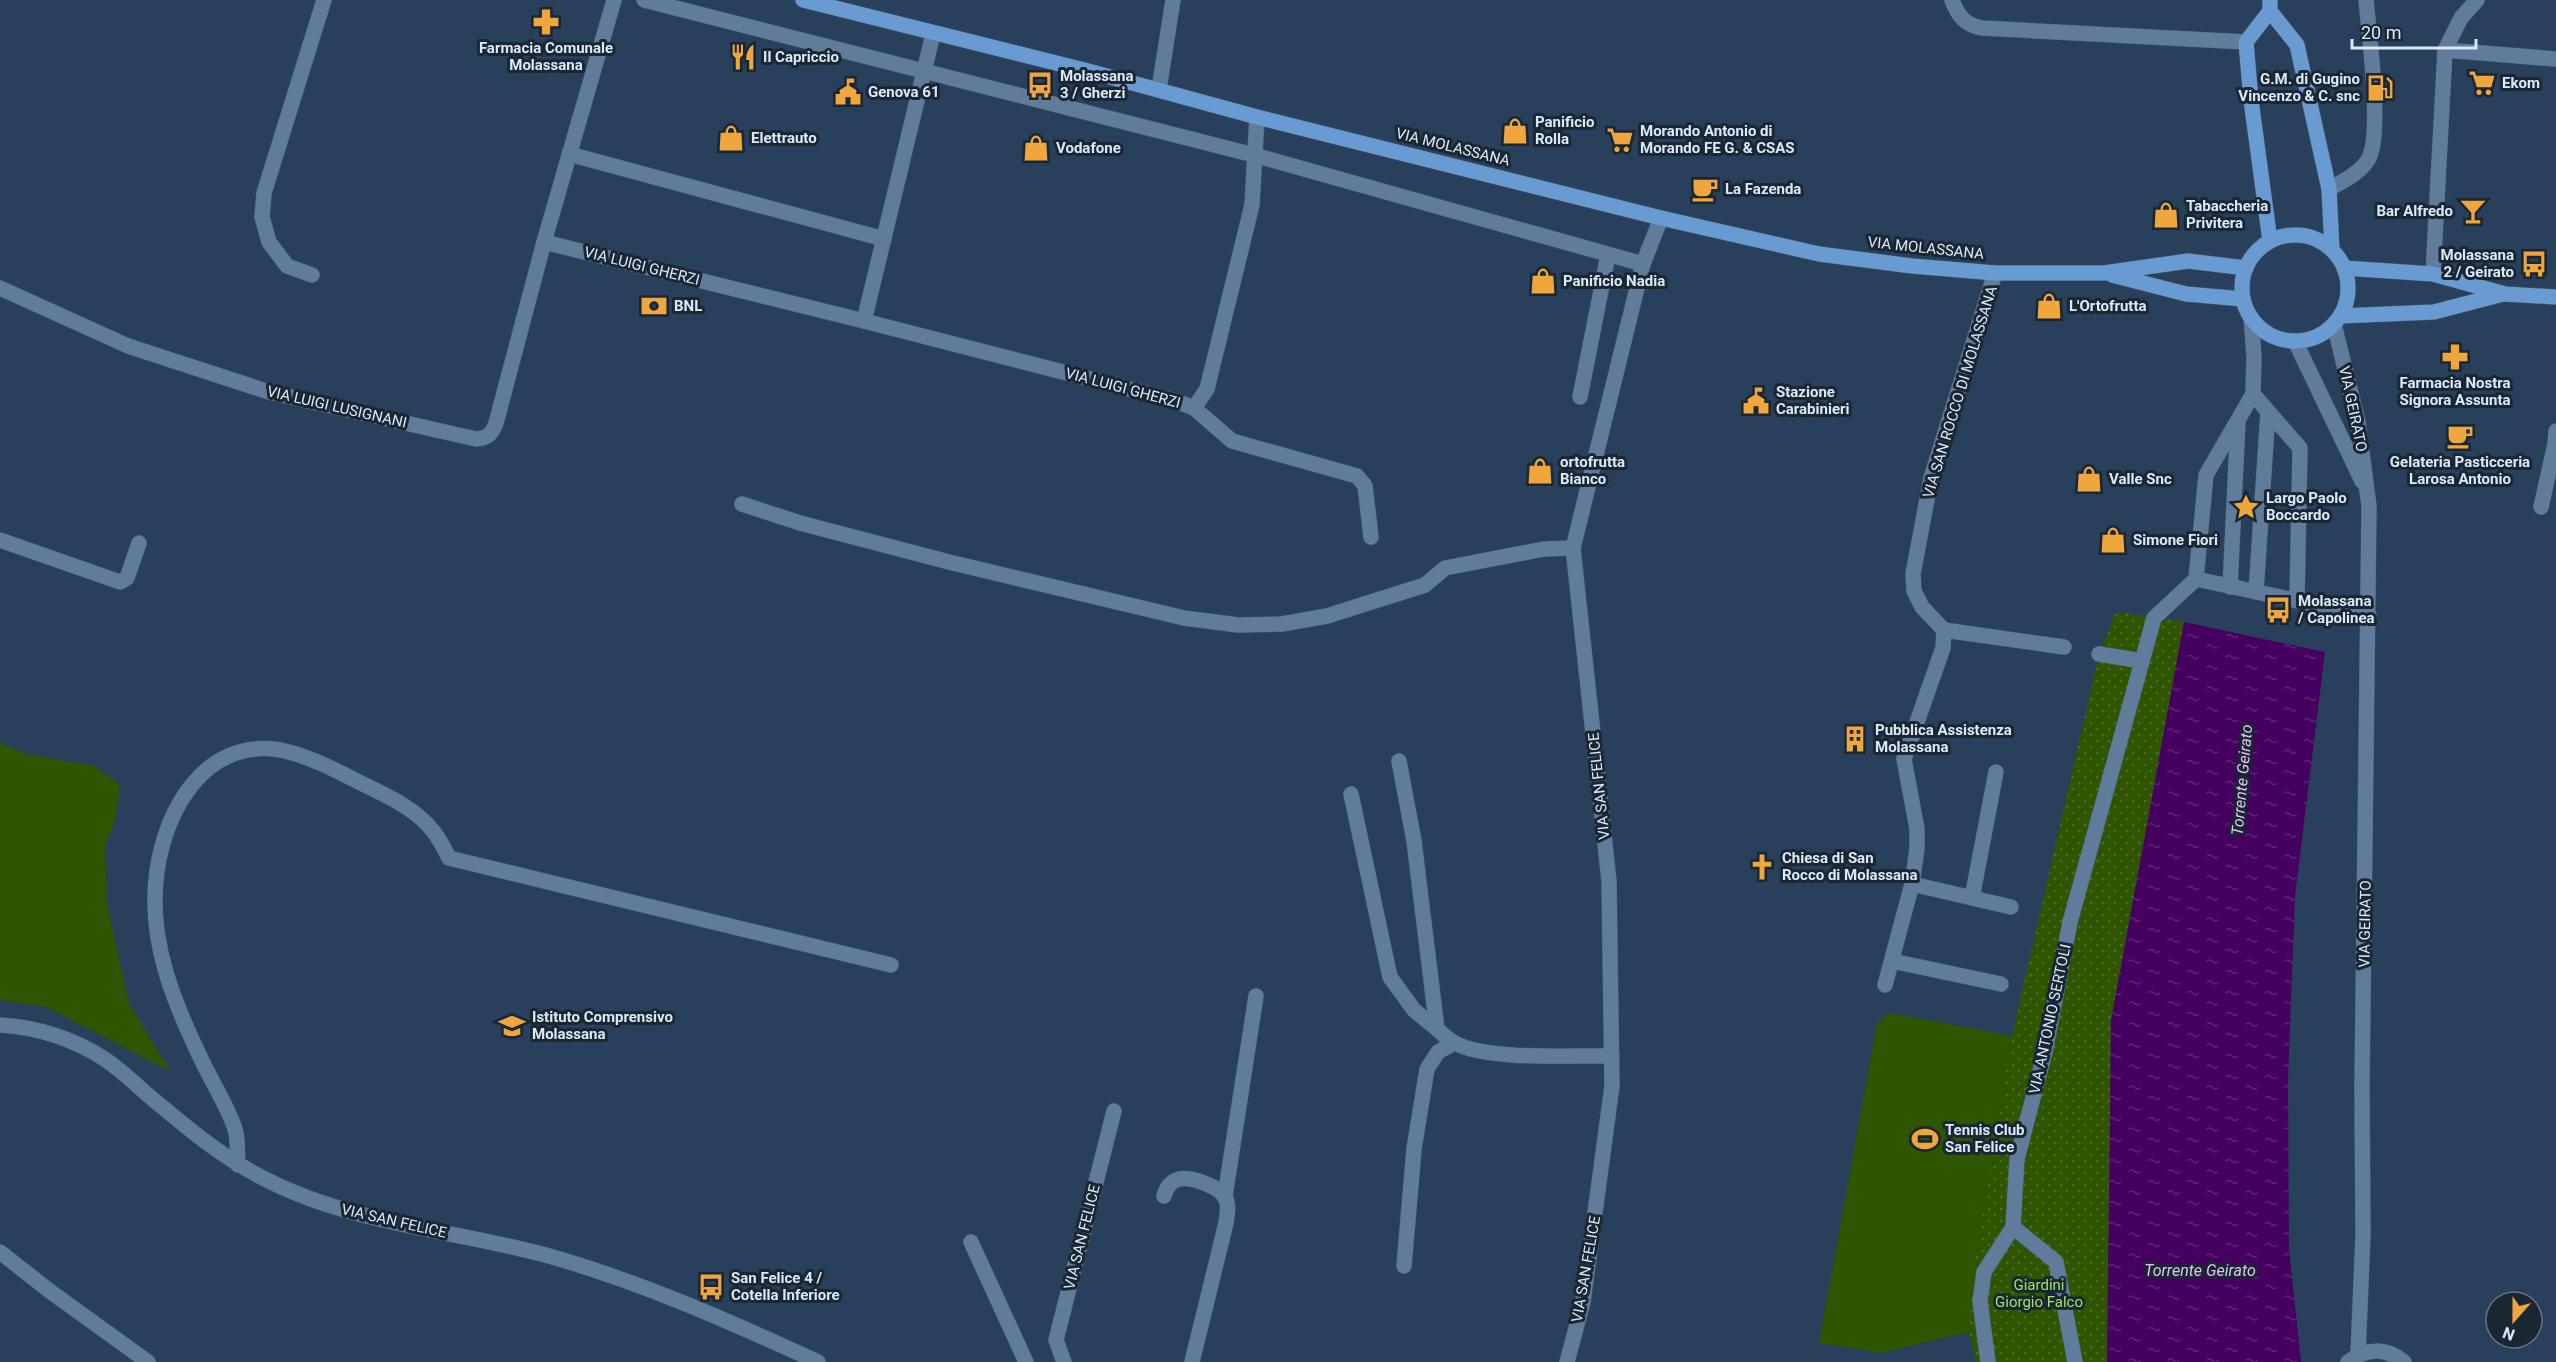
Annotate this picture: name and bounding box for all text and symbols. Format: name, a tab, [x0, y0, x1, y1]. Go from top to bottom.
pharmacy icon: Farmacia Comunale Molassana	[531, 7, 561, 37]
scale bar	[2352, 12, 2476, 50]
text: 20 m	[2361, 22, 2401, 43]
place label: Farmacia Comunale Molassana	[479, 39, 613, 74]
restaurant icon: Il Capriccio	[728, 42, 758, 72]
place label: Il Capriccio	[763, 48, 839, 66]
place label: Molassana 3 / Gherzi	[1060, 67, 1133, 102]
supermarket icon: Ekom	[2467, 68, 2497, 98]
bus stop icon: Molassana 3 / Gherzi	[1025, 70, 1055, 100]
place label: G.M. di Gugino Vincenzo & C. snc	[2238, 70, 2360, 105]
fuel station icon: G.M. di Gugino Vincenzo & C. snc	[2365, 73, 2395, 103]
place label: Ekom	[2502, 74, 2540, 92]
public building icon: Genova 61	[833, 77, 863, 107]
place label: Genova 61	[868, 83, 940, 101]
place label: Panificio Rolla	[1535, 113, 1594, 148]
shop icon: Panificio Rolla	[1500, 116, 1530, 146]
place label: Morando Antonio di Morando FE G. & CSAS	[1640, 122, 1795, 157]
shop icon: Elettrauto	[716, 123, 746, 153]
street label: VIA MOLASSANA	[1394, 124, 1512, 170]
supermarket icon: Morando Antonio di Morando FE G. & CSAS	[1605, 125, 1635, 155]
place label: Elettrauto	[751, 129, 817, 147]
shop icon: Vodafone	[1021, 133, 1051, 163]
place label: Vodafone	[1056, 139, 1121, 157]
cafe icon: La Fazenda	[1690, 174, 1720, 204]
place label: La Fazenda	[1725, 180, 1801, 198]
bar icon: Bar Alfredo	[2458, 196, 2488, 226]
place label: Tabaccheria Privitera	[2186, 197, 2268, 232]
shop icon: Tabaccheria Privitera	[2151, 200, 2181, 230]
place label: Bar Alfredo	[2376, 202, 2453, 220]
street label: VIA MOLASSANA	[1867, 233, 1985, 263]
street label: VIA LUIGI GHERZI	[582, 243, 702, 289]
place label: Molassana 2 / Geirato	[2441, 246, 2514, 281]
bus stop icon: Molassana 2 / Geirato	[2519, 249, 2549, 279]
shop icon: Panificio Nadia	[1528, 266, 1558, 296]
place label: Panificio Nadia	[1563, 272, 1665, 290]
street label: VIA SAN ROCCO DI MOLASSANA	[1919, 284, 2001, 500]
bank icon: BNL	[639, 291, 669, 321]
shop icon: L'Ortofrutta	[2034, 291, 2064, 321]
place label: BNL	[674, 297, 702, 315]
place label: L'Ortofrutta	[2069, 297, 2147, 315]
pharmacy icon: Farmacia Nostra Signora Assunta	[2440, 342, 2470, 372]
street label: VIA LUIGI GHERZI	[1063, 364, 1183, 412]
street label: VIA GEIRATO	[2335, 364, 2371, 454]
place label: Farmacia Nostra Signora Assunta	[2399, 374, 2511, 409]
street label: VIA LUIGI LUSIGNANI	[265, 382, 409, 432]
place label: Stazione Carabinieri	[1776, 383, 1849, 418]
public building icon: Stazione Carabinieri	[1741, 386, 1771, 416]
cafe icon: Gelateria Pasticceria Larosa Antonio	[2445, 421, 2475, 451]
place label: ortofrutta Bianco	[1560, 453, 1625, 488]
place label: Gelateria Pasticceria Larosa Antonio	[2390, 453, 2530, 488]
shop icon: ortofrutta Bianco	[1525, 456, 1555, 486]
shop icon: Valle Snc	[2074, 464, 2104, 494]
place label: Valle Snc	[2109, 470, 2172, 488]
place label: Largo Paolo Boccardo	[2266, 489, 2347, 524]
place icon: Largo Paolo Boccardo	[2231, 492, 2261, 522]
shop icon: Simone Fiori	[2098, 525, 2128, 555]
place label: Simone Fiori	[2133, 531, 2218, 549]
place label: Molassana / Capolinea	[2297, 592, 2375, 627]
bus stop icon: Molassana / Capolinea	[2263, 595, 2293, 625]
place label: Pubblica Assistenza Molassana	[1875, 721, 2012, 756]
building icon: Pubblica Assistenza Molassana	[1840, 724, 1870, 754]
water label: Torrente Geirato	[2228, 724, 2256, 836]
street label: VIA SAN FELICE	[1584, 731, 1614, 840]
place label: Chiesa di San Rocco di Molassana	[1782, 849, 1918, 884]
church icon: Chiesa di San Rocco di Molassana	[1747, 852, 1777, 882]
street label: VIA GEIRATO	[2355, 880, 2375, 968]
street label: VIA ANTONIO SERTOLI	[2025, 942, 2075, 1096]
place label: Istituto Comprensivo Molassana	[532, 1008, 673, 1043]
school or university icon: Istituto Comprensivo Molassana	[497, 1011, 527, 1041]
place label: Tennis Club San Felice	[1945, 1121, 2025, 1156]
sports icon: Tennis Club San Felice	[1910, 1124, 1940, 1154]
street label: VIA SAN FELICE	[1060, 1182, 1104, 1291]
street label: VIA SAN FELICE	[340, 1200, 449, 1242]
street label: VIA SAN FELICE	[1568, 1214, 1604, 1324]
water label: Torrente Geirato	[2144, 1261, 2256, 1280]
place label: San Felice 4 / Cotella Inferiore	[731, 1269, 840, 1304]
bus stop icon: San Felice 4 / Cotella Inferiore	[696, 1272, 726, 1302]
park label: Giardini Giorgio Falco	[1995, 1276, 2083, 1311]
north arrow	[2484, 1290, 2544, 1350]
text: N	[2500, 1323, 2517, 1344]

